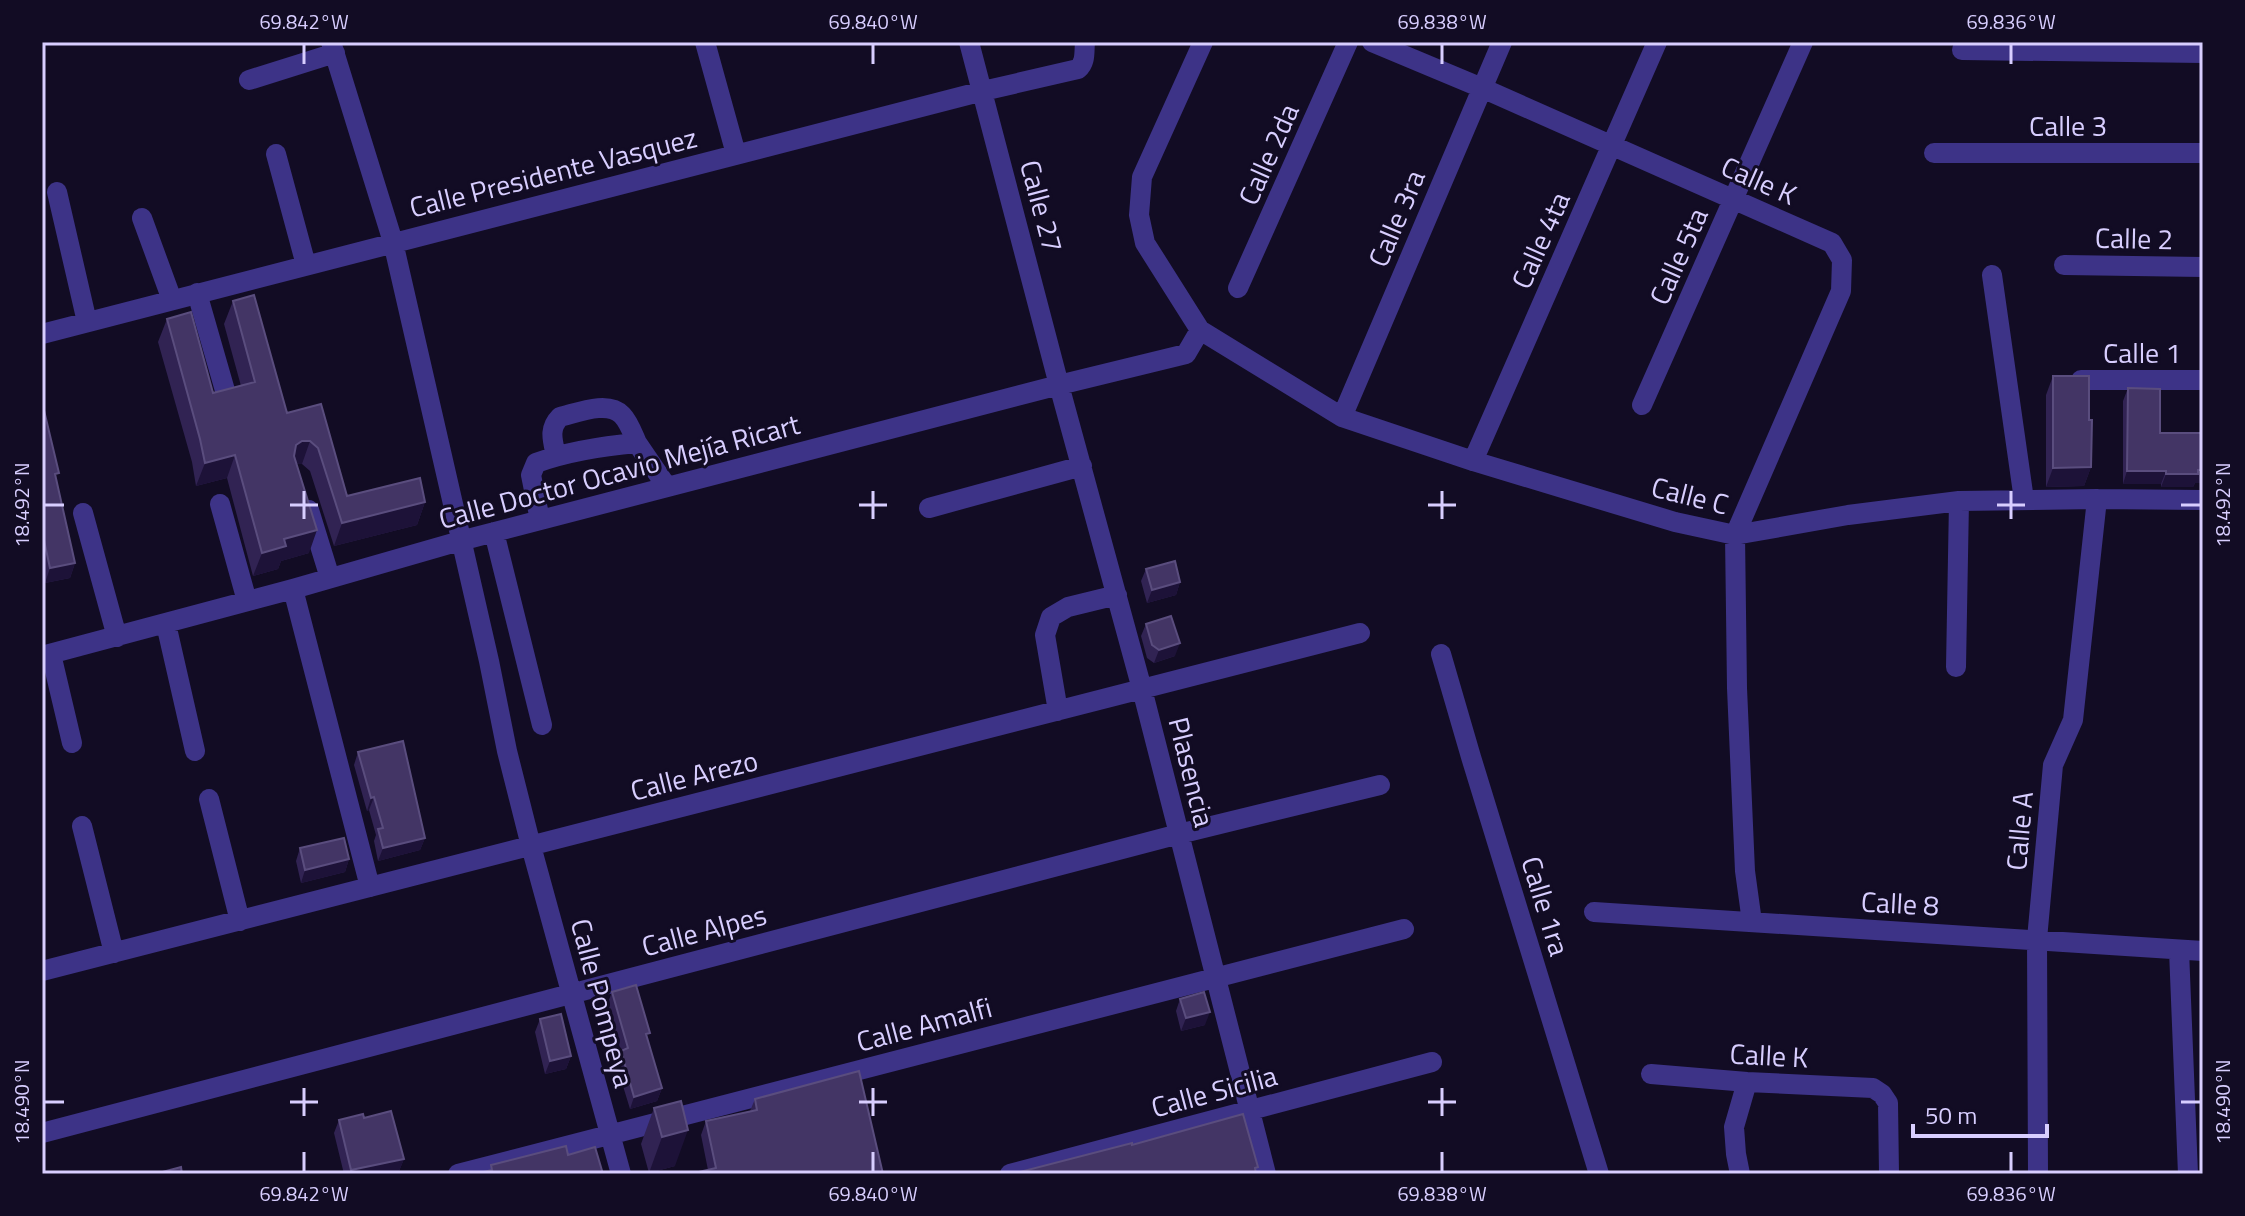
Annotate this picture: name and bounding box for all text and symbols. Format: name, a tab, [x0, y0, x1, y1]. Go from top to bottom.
text: 69.842°W	[259, 6, 349, 37]
text: 69.840°W	[828, 6, 918, 37]
text: 69.838°W	[1397, 6, 1487, 37]
text: 69.836°W	[1966, 6, 2056, 37]
street label: Calle 2da	[1227, 96, 1309, 212]
street label: Calle 3	[2029, 104, 2107, 147]
street label: Calle Presidente Vasquez	[405, 115, 701, 229]
street label: Calle K	[1714, 144, 1804, 216]
street label: Calle 27	[1009, 155, 1075, 257]
street label: Calle 3ra	[1356, 163, 1436, 273]
street label: Calle 4ta	[1500, 185, 1580, 295]
street label: Calle 5ta	[1638, 201, 1718, 311]
street label: Calle 2	[2095, 216, 2173, 260]
street label: Calle 1	[2103, 331, 2181, 374]
street label: Calle Doctor Ocavio Mejía Ricart	[434, 402, 805, 540]
text: 18.492°N	[6, 462, 37, 548]
text: 18.492°N	[2207, 462, 2238, 548]
street label: Calle C	[1647, 465, 1733, 525]
street label: Plasencia	[1158, 713, 1226, 831]
street label: Calle Arezo	[626, 738, 762, 812]
street label: Calle A	[1994, 789, 2044, 872]
street label: Calle 1ra	[1511, 851, 1581, 961]
street label: Calle 8	[1860, 879, 1940, 927]
street label: Calle Alpes	[637, 893, 771, 967]
street label: Calle Pompeya	[560, 914, 646, 1092]
street label: Calle Amalfi	[852, 985, 996, 1063]
street label: Calle K	[1729, 1031, 1809, 1079]
street label: Calle Sicilia	[1146, 1054, 1282, 1128]
text: 18.490°N	[6, 1059, 37, 1145]
text: 18.490°N	[2207, 1059, 2238, 1145]
scale bar	[1913, 1088, 2047, 1138]
text: 50 m	[1925, 1097, 1977, 1133]
text: 69.842°W	[259, 1178, 349, 1209]
text: 69.840°W	[828, 1178, 918, 1209]
text: 69.838°W	[1397, 1178, 1487, 1209]
text: 69.836°W	[1966, 1178, 2056, 1209]

